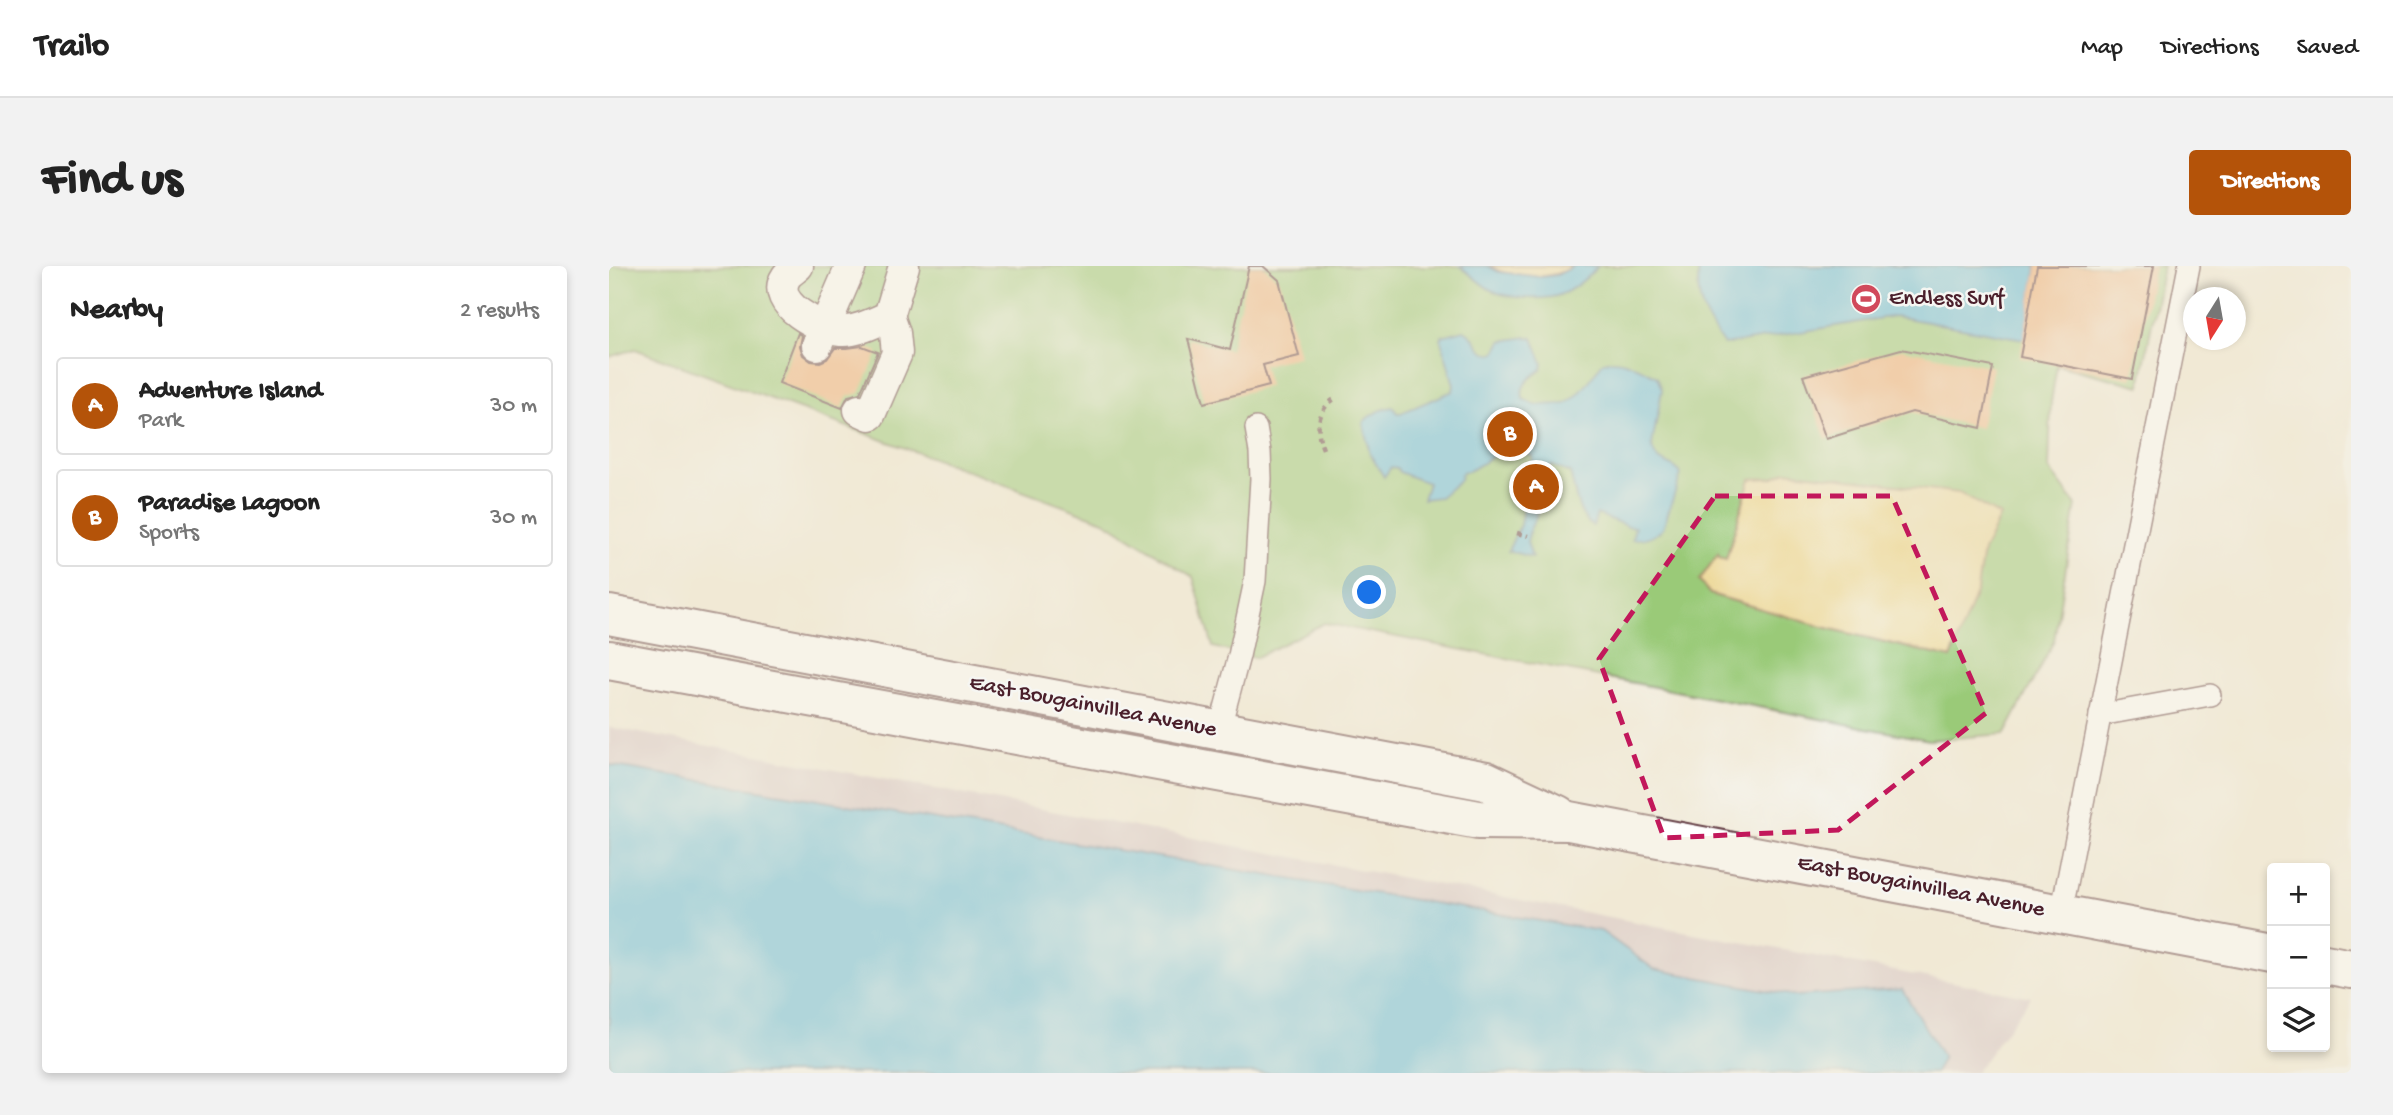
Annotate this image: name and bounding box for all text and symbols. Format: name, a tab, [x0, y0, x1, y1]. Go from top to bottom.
text: Trailo	[35, 29, 109, 67]
text: Map	[2081, 34, 2123, 63]
text: Directions	[2161, 34, 2259, 63]
text: Saved	[2297, 34, 2358, 63]
button: Directions	[2189, 150, 2351, 215]
text: Find us	[42, 153, 182, 211]
sports icon: Endless Surf	[1849, 282, 1883, 316]
place label: Endless Surf	[1889, 286, 2006, 313]
north arrow	[2183, 287, 2246, 350]
text: Nearby	[70, 294, 163, 329]
text: 2 results	[460, 298, 539, 325]
text: Adventure Island	[139, 377, 322, 408]
text: A	[88, 393, 102, 420]
text: 30 m	[490, 393, 537, 420]
text: Park	[139, 408, 183, 435]
pin: B	[1487, 408, 1533, 460]
pin: A	[1513, 461, 1559, 513]
text: Paradise Lagoon	[139, 489, 320, 520]
text: B	[89, 505, 101, 532]
text: 30 m	[490, 505, 537, 532]
text: Sports	[139, 520, 199, 547]
your location	[1352, 575, 1386, 609]
street label: East Bougainvillea Avenue	[967, 670, 1220, 744]
street label: East Bougainvillea Avenue	[1795, 850, 2048, 924]
map controls	[2267, 863, 2330, 1052]
button: +	[2267, 863, 2330, 926]
button: −	[2267, 926, 2330, 989]
button: layers	[2267, 989, 2330, 1052]

